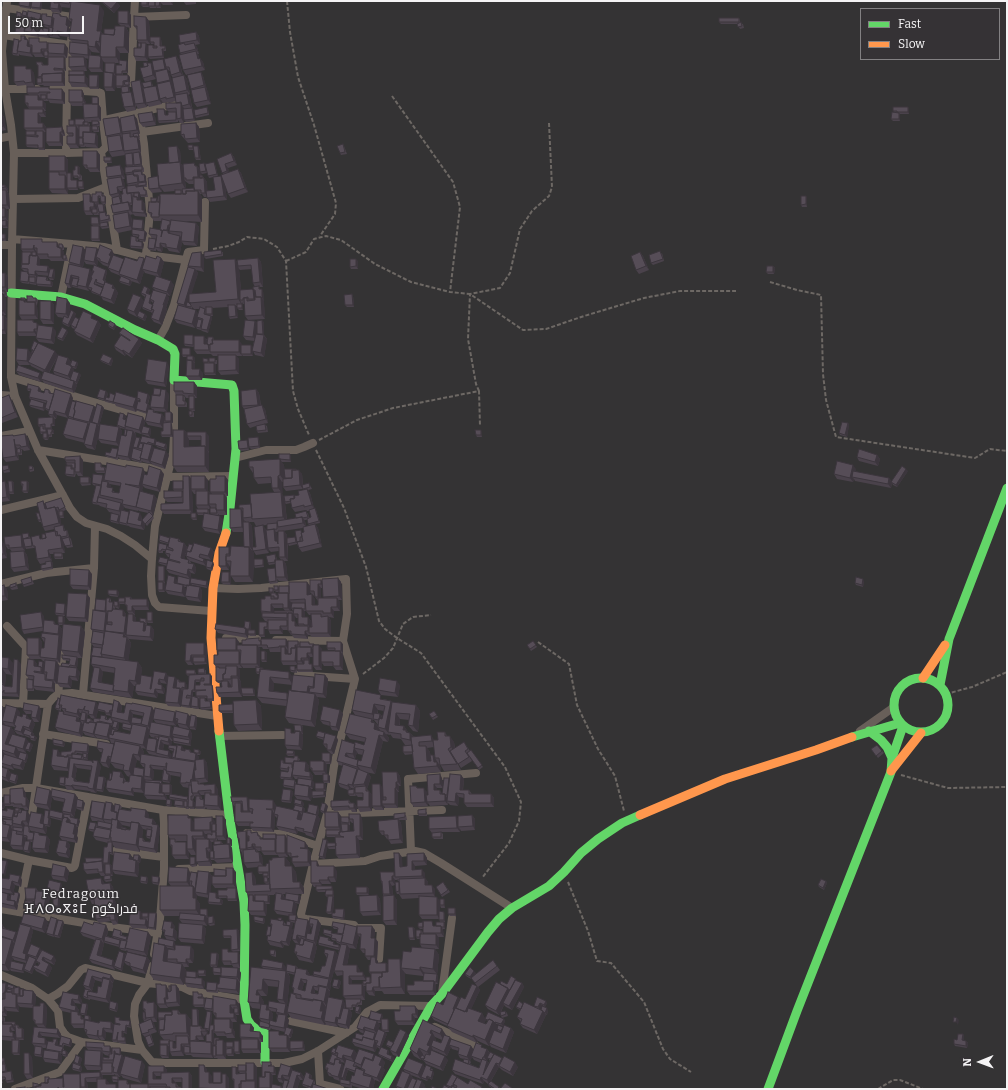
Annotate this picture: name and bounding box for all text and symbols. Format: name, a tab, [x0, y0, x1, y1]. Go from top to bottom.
scale bar	[10, 8, 86, 34]
legend	[860, 8, 1000, 60]
text: 50 m	[15, 16, 43, 30]
text: Fast	[898, 17, 921, 31]
text: Slow	[898, 37, 925, 51]
district label: Fedragoum ⴼⴷⵔⴰⴳⵓⵎ فدراگوم	[28, 886, 134, 917]
north arrow	[960, 1042, 1000, 1082]
text: N	[961, 1058, 974, 1067]

